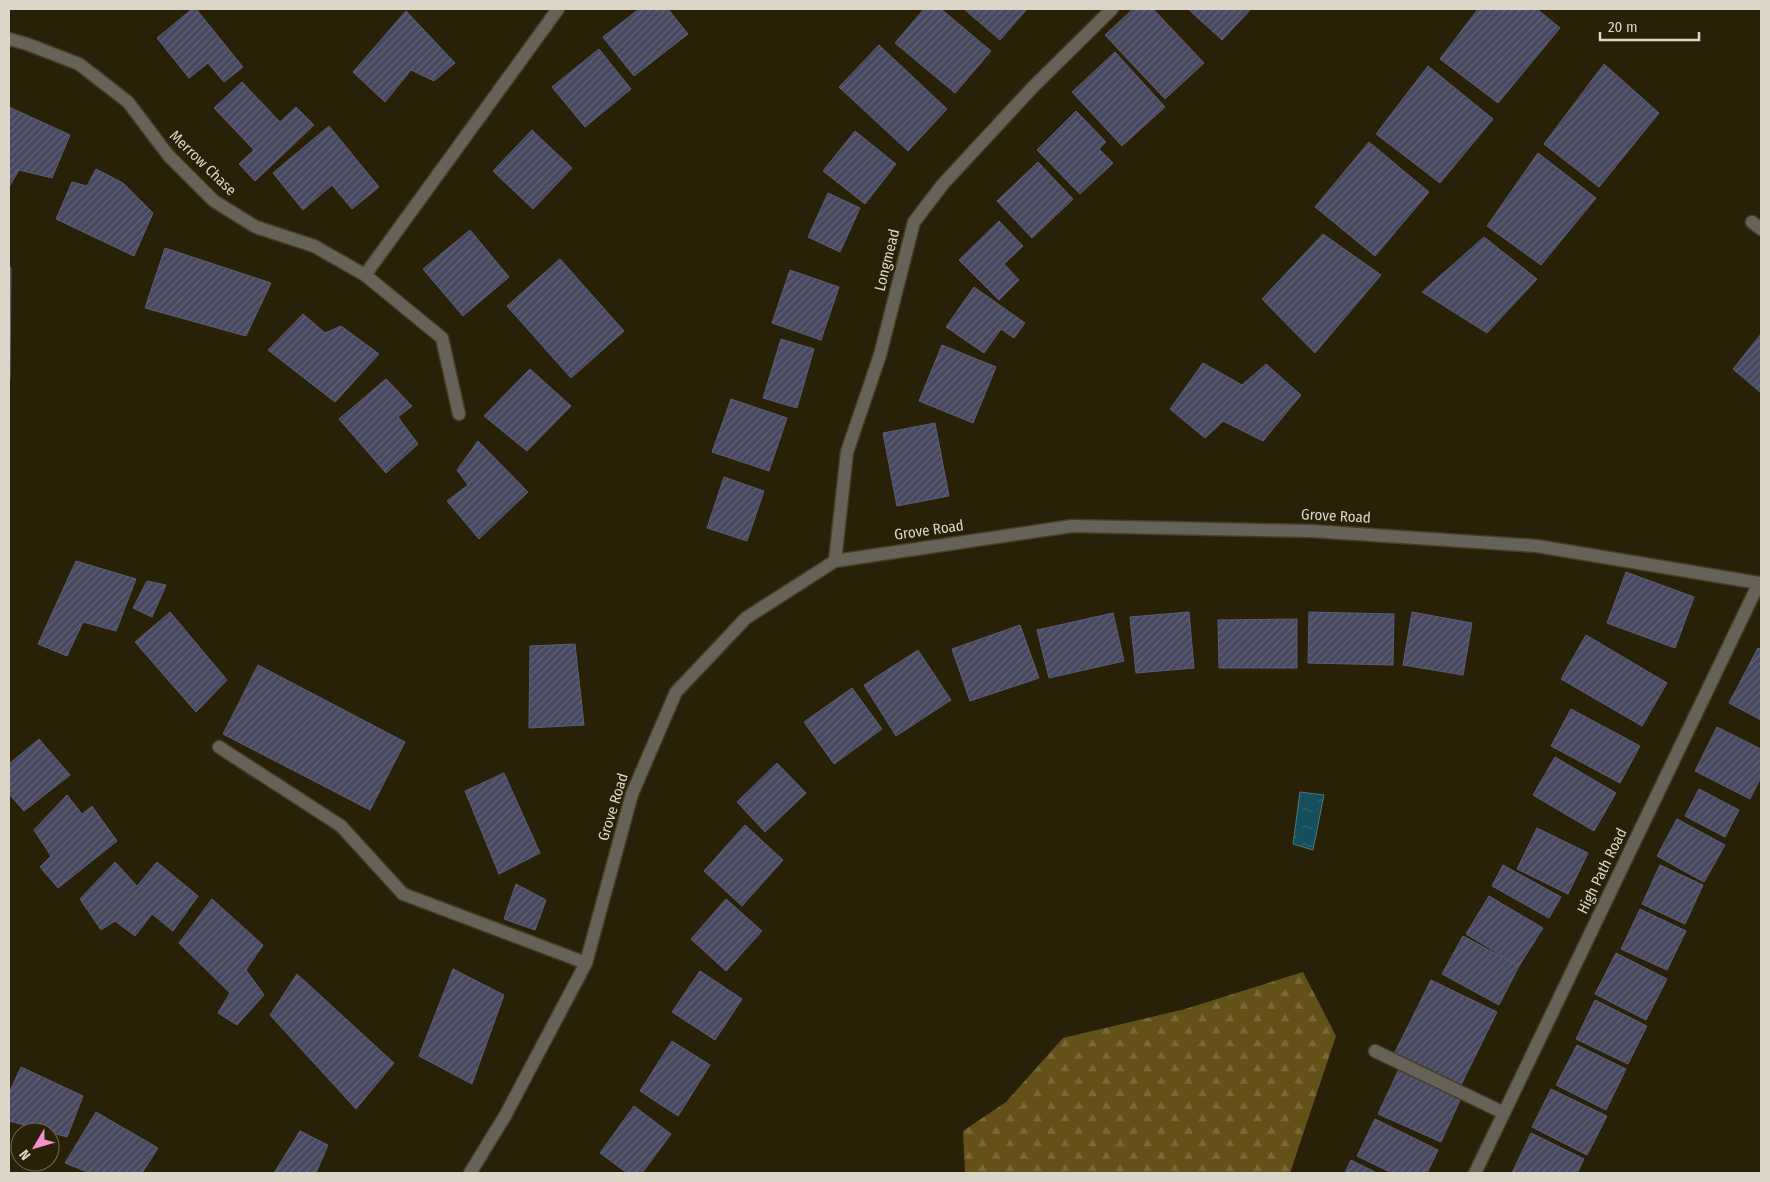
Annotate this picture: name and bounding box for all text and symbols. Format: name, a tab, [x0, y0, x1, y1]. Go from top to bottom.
scale bar	[1600, 10, 1699, 42]
text: 20 m	[1608, 18, 1638, 36]
street label: Merrow Chase	[166, 127, 240, 199]
street label: Longmead	[871, 227, 903, 293]
street label: Grove Road	[1301, 505, 1371, 527]
street label: Grove Road	[893, 516, 965, 544]
street label: Grove Road	[594, 771, 632, 843]
street label: High Path Road	[1573, 825, 1631, 917]
north arrow	[10, 1122, 60, 1172]
text: N	[16, 1146, 34, 1163]

